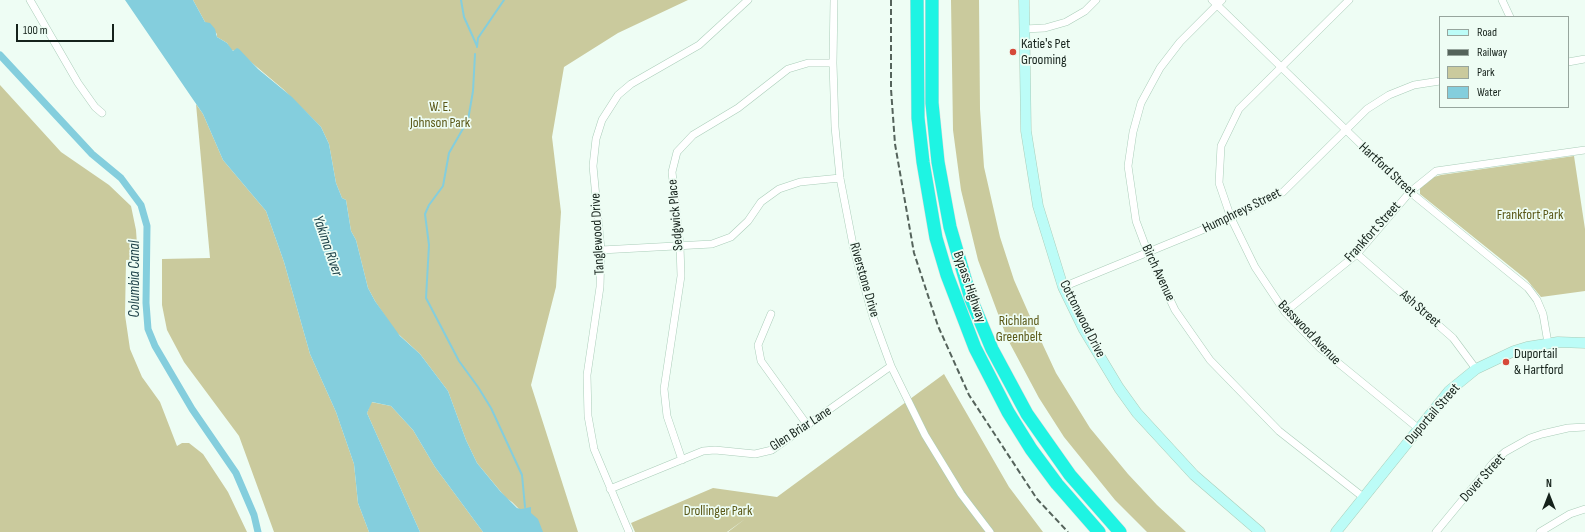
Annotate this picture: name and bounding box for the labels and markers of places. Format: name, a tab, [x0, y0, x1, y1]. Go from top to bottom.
place label: Katie's Pet Grooming	[1021, 36, 1070, 68]
marker: Katie's Pet Grooming	[1008, 47, 1018, 57]
place label: Duportail & Hartford	[1514, 346, 1563, 378]
marker: Duportail & Hartford	[1501, 357, 1511, 367]

